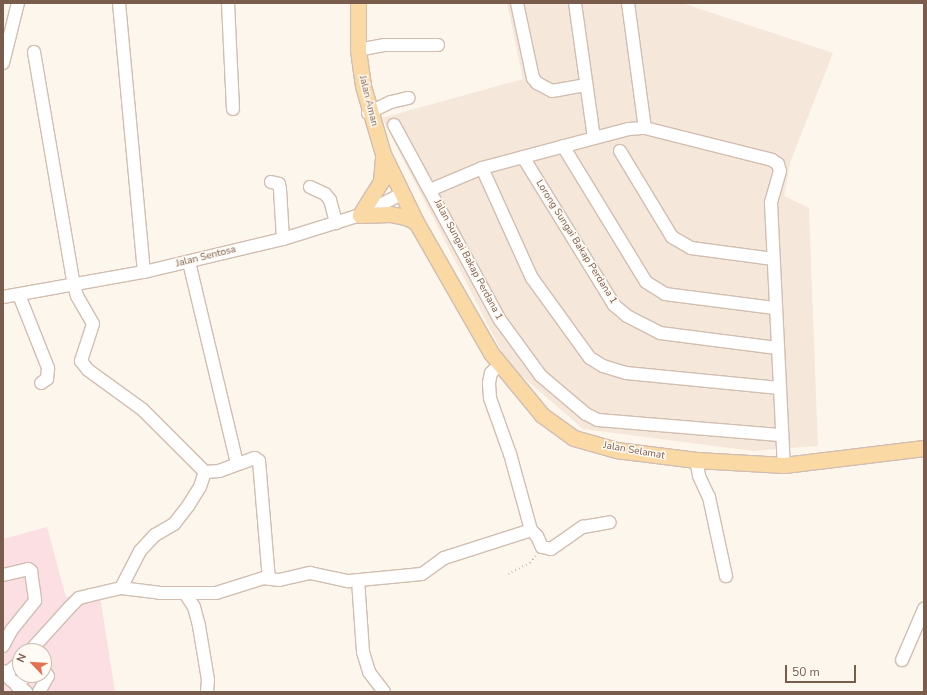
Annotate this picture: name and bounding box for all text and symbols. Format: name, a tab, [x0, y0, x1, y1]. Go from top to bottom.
street label: Jalan Aman	[356, 74, 380, 128]
street label: Lorong Sungai Bakap Perdana 1	[533, 178, 619, 306]
street label: Jalan Sungai Bakap Perdana 1	[431, 198, 505, 322]
street label: Jalan Sentosa	[175, 244, 237, 270]
street label: Jalan Selamat	[602, 440, 666, 462]
north arrow	[12, 643, 52, 683]
text: N	[13, 651, 30, 665]
scale bar	[787, 657, 858, 683]
text: 50 m	[792, 664, 820, 680]

